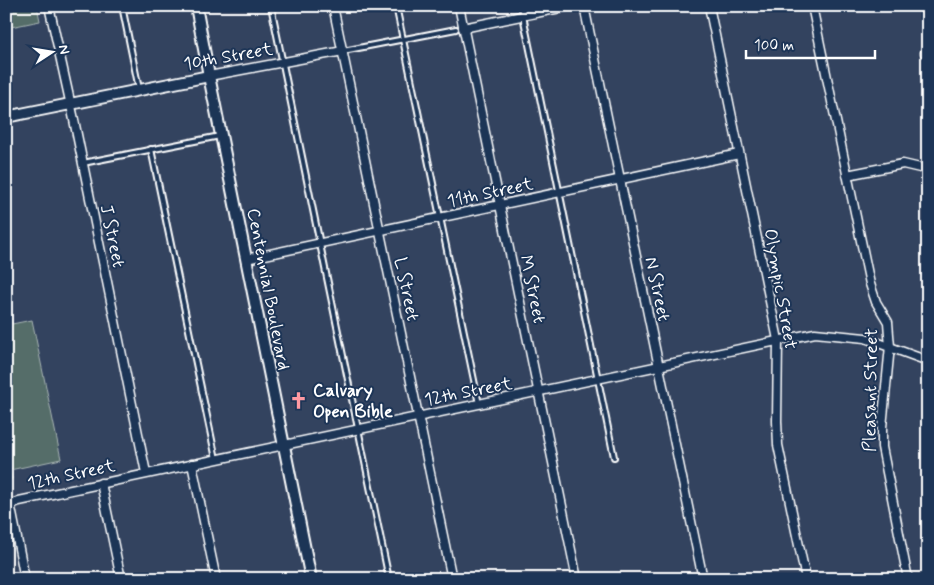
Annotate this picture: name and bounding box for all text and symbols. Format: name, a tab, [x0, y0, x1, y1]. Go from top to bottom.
north arrow	[28, 28, 78, 78]
scale bar	[746, 28, 875, 60]
text: 100 m	[754, 36, 794, 56]
street label: 10th Street	[182, 37, 275, 77]
text: N	[54, 43, 74, 56]
street label: 11th Street	[445, 172, 536, 214]
street label: J Street	[94, 203, 130, 270]
street label: Centennial Boulevard	[241, 206, 295, 372]
street label: Olympic Street	[758, 227, 802, 351]
street label: M Street	[513, 253, 551, 326]
street label: L Street	[388, 255, 425, 323]
street label: N Street	[638, 255, 676, 324]
street label: Pleasant Street	[858, 328, 884, 452]
street label: 12th Street	[422, 372, 515, 412]
place label: Calvary Open Bible	[313, 379, 393, 424]
church icon: Calvary Open Bible	[289, 390, 309, 410]
street label: 12th Street	[25, 454, 118, 496]

